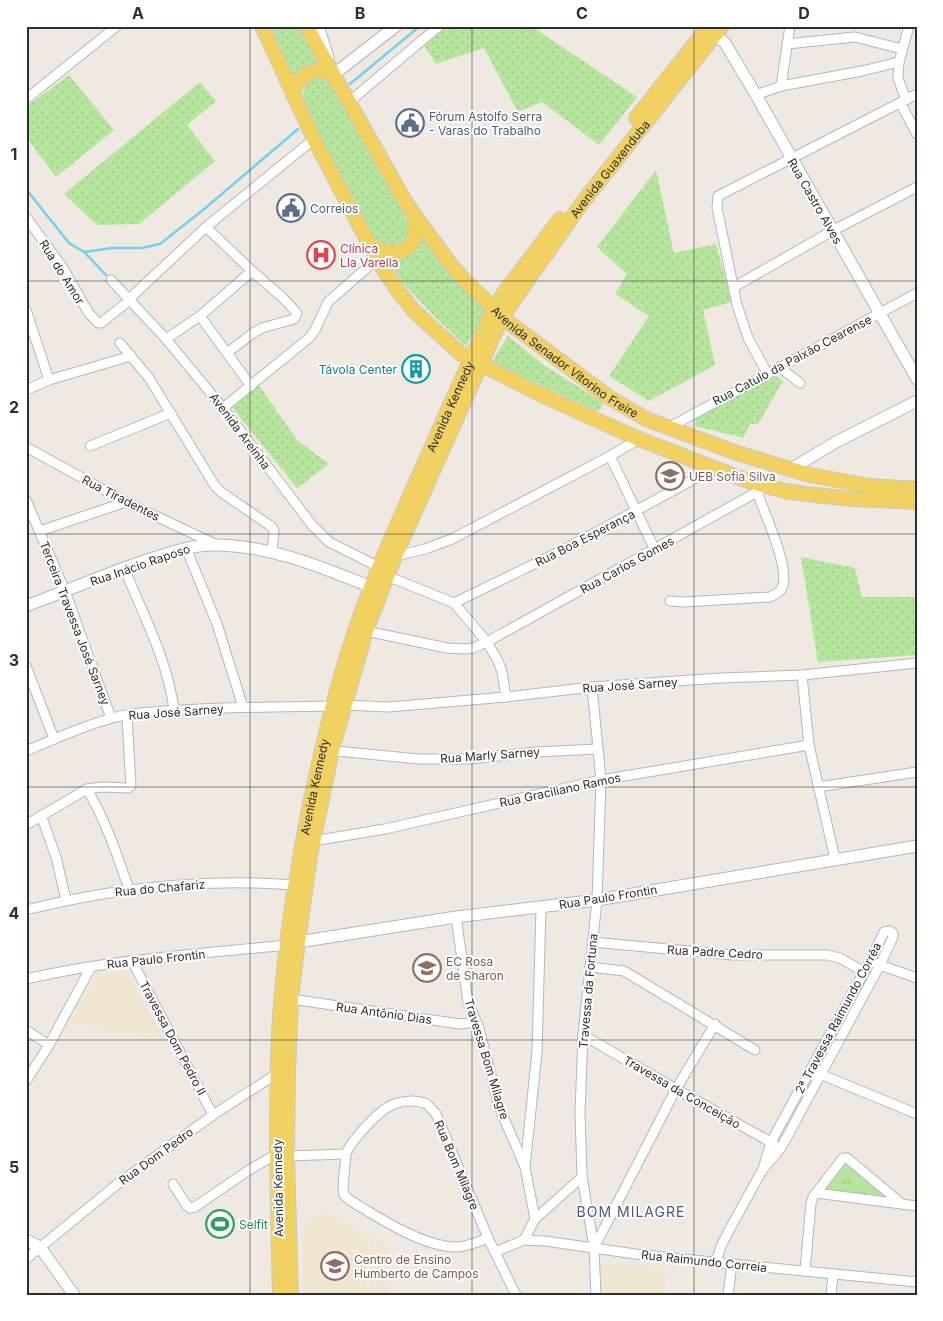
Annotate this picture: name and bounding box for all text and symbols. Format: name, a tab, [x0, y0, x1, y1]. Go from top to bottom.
text: A	[132, 3, 144, 23]
text: B	[355, 3, 365, 23]
text: C	[576, 3, 588, 23]
text: D	[798, 3, 810, 23]
public building icon: Fórum Astolfo Serra - Varas do Trabalho	[395, 108, 425, 138]
place label: Fórum Astolfo Serra - Varas do Trabalho	[429, 109, 542, 138]
street label: Avenida Guaxenduba	[567, 117, 653, 220]
text: 1	[11, 144, 17, 164]
street label: Rua Castro Alves	[784, 155, 846, 247]
public building icon: Correios	[276, 193, 306, 223]
place label: Correios	[310, 201, 358, 216]
street label: Rua do Amor	[36, 237, 88, 307]
hospital icon: Clínica LIa Varella	[306, 240, 336, 270]
place label: Clínica LIa Varella	[340, 241, 398, 270]
street label: Avenida Senador Vitorino Freire	[489, 302, 641, 420]
street label: Rua Catulo da Paixão Cearense	[710, 312, 874, 408]
building icon: Távola Center	[401, 354, 431, 384]
street label: Avenida Kennedy	[423, 358, 477, 454]
place label: Távola Center	[319, 362, 397, 377]
street label: Avenida Areinha	[206, 390, 274, 472]
text: 2	[9, 397, 19, 417]
school or university icon: UEB Sofia Silva	[655, 461, 685, 491]
place label: UEB Sofia Silva	[689, 469, 776, 484]
street label: Rua Tiradentes	[80, 472, 162, 524]
street label: Rua Boa Esperança	[533, 506, 637, 570]
street label: Rua Carlos Gomes	[577, 533, 677, 597]
street label: Terceira Travessa José Sarney	[37, 539, 113, 707]
street label: Rua Inácio Raposo	[88, 541, 192, 589]
text: 3	[9, 650, 19, 670]
street label: Rua José Sarney	[582, 674, 678, 696]
street label: Rua José Sarney	[128, 701, 224, 723]
street label: Avenida Kennedy	[297, 737, 332, 836]
street label: Rua Marly Sarney	[440, 744, 541, 766]
street label: Rua Graciliano Ramos	[498, 770, 622, 810]
street label: Rua do Chafariz	[114, 877, 206, 899]
street label: Rua Paulo Frontin	[558, 882, 658, 912]
text: 4	[9, 903, 20, 923]
street label: Travessa da Fortuna	[576, 933, 600, 1049]
street label: 2ª Travessa Raimundo Corrêa	[792, 940, 884, 1096]
street label: Rua Padre Cedro	[667, 942, 763, 962]
street label: Rua Paulo Frontin	[106, 946, 206, 972]
school or university icon: EC Rosa de Sharon	[412, 953, 442, 983]
place label: EC Rosa de Sharon	[446, 954, 504, 983]
street label: Travessa Dom Pedro II	[136, 978, 210, 1098]
street label: Travessa Bom Milagre	[461, 997, 513, 1121]
street label: Rua Antônio Dias	[335, 999, 433, 1027]
street label: Travessa da Conceição	[621, 1052, 743, 1132]
street label: Rua Bom Milagre	[431, 1118, 483, 1212]
street label: Rua Dom Pedro	[116, 1124, 196, 1188]
street label: Avenida Kennedy	[270, 1138, 286, 1237]
text: 5	[9, 1157, 19, 1177]
district label: BOM MILAGRE	[577, 1203, 685, 1220]
sports icon: Selfit	[205, 1209, 235, 1239]
place label: Selfit	[239, 1217, 268, 1232]
street label: Rua Raimundo Correia	[640, 1247, 768, 1275]
school or university icon: Centro de Ensino Humberto de Campos	[320, 1251, 350, 1281]
place label: Centro de Ensino Humberto de Campos	[354, 1252, 479, 1281]

